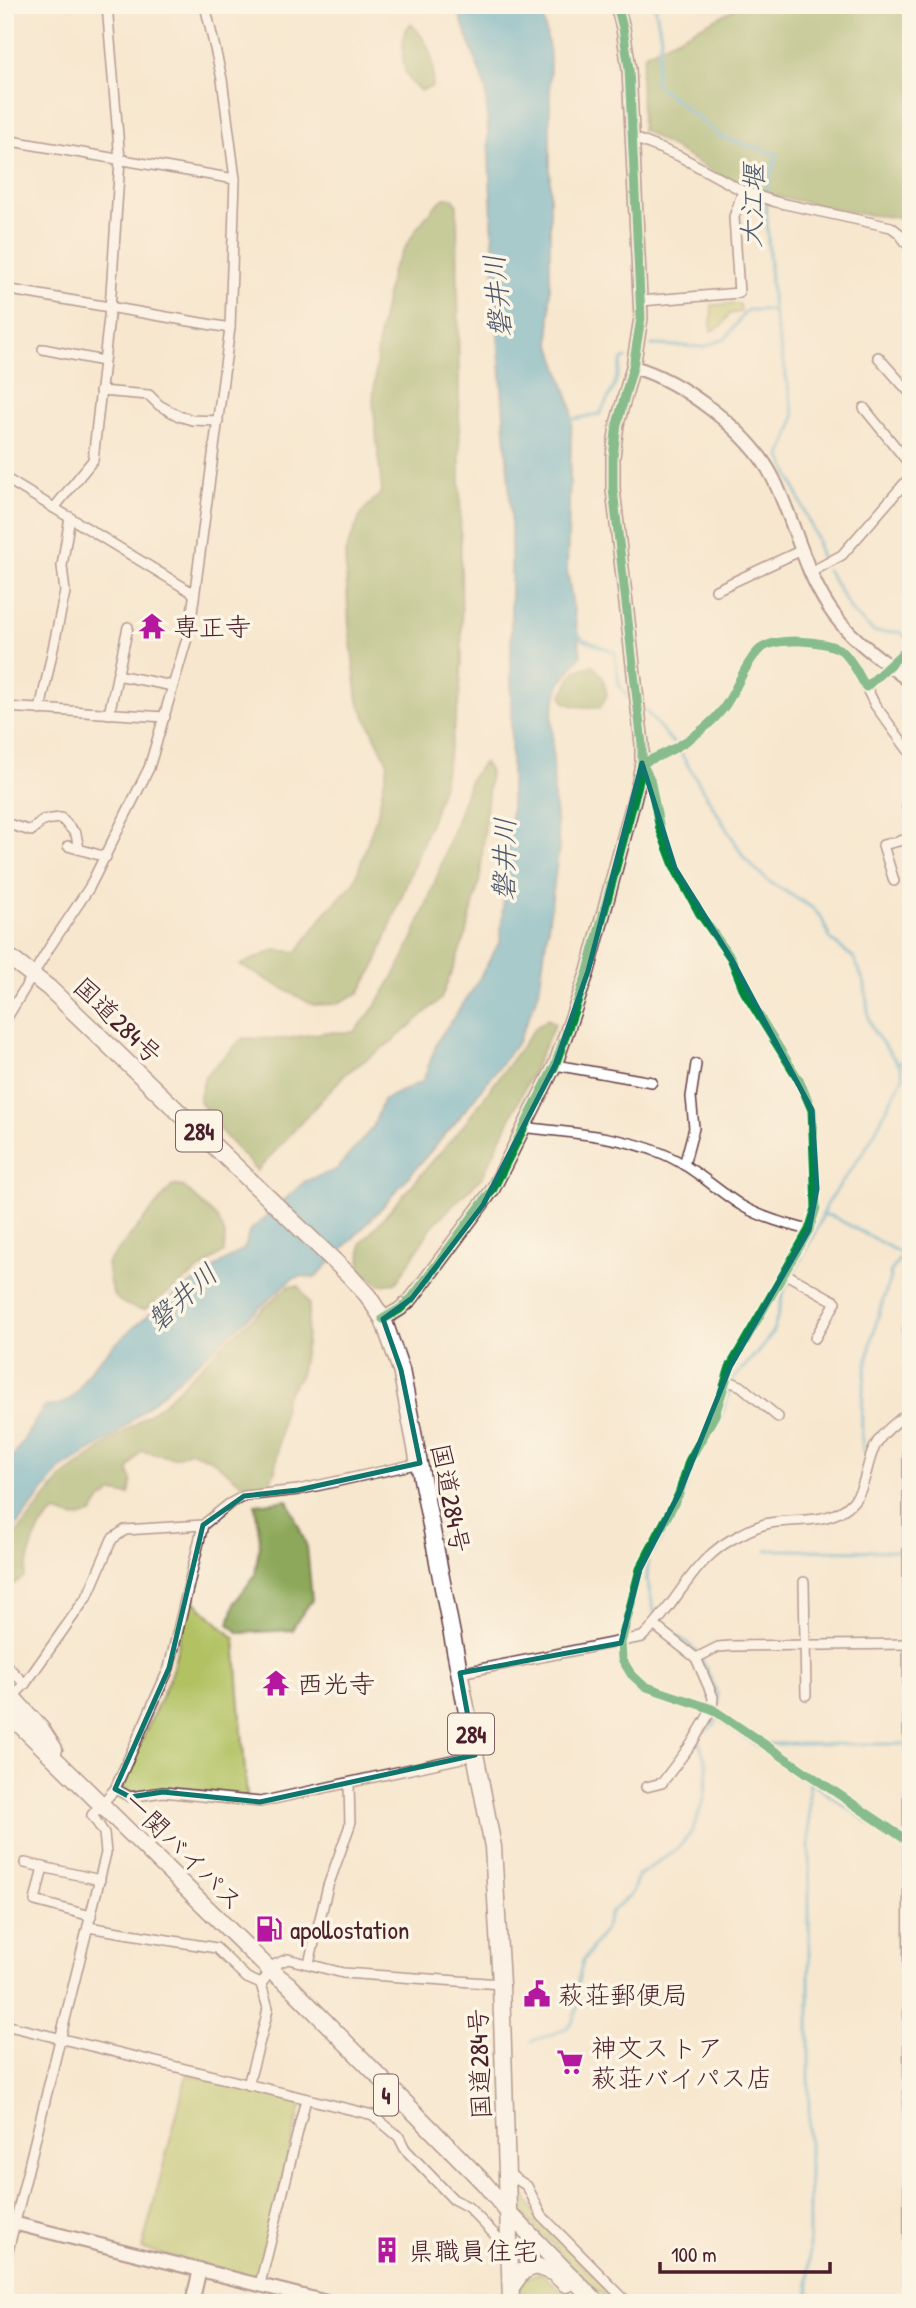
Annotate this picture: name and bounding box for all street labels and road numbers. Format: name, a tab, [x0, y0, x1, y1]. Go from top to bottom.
street label: 国道284号	[66, 969, 170, 1071]
road number: 284	[176, 1111, 222, 1152]
street label: 国道284号	[423, 1440, 479, 1556]
road number: 284	[448, 1714, 494, 1754]
street label: 一関バイパス	[117, 1784, 251, 1918]
street label: 国道284号	[460, 2008, 498, 2120]
road number: 4	[374, 2074, 398, 2116]

